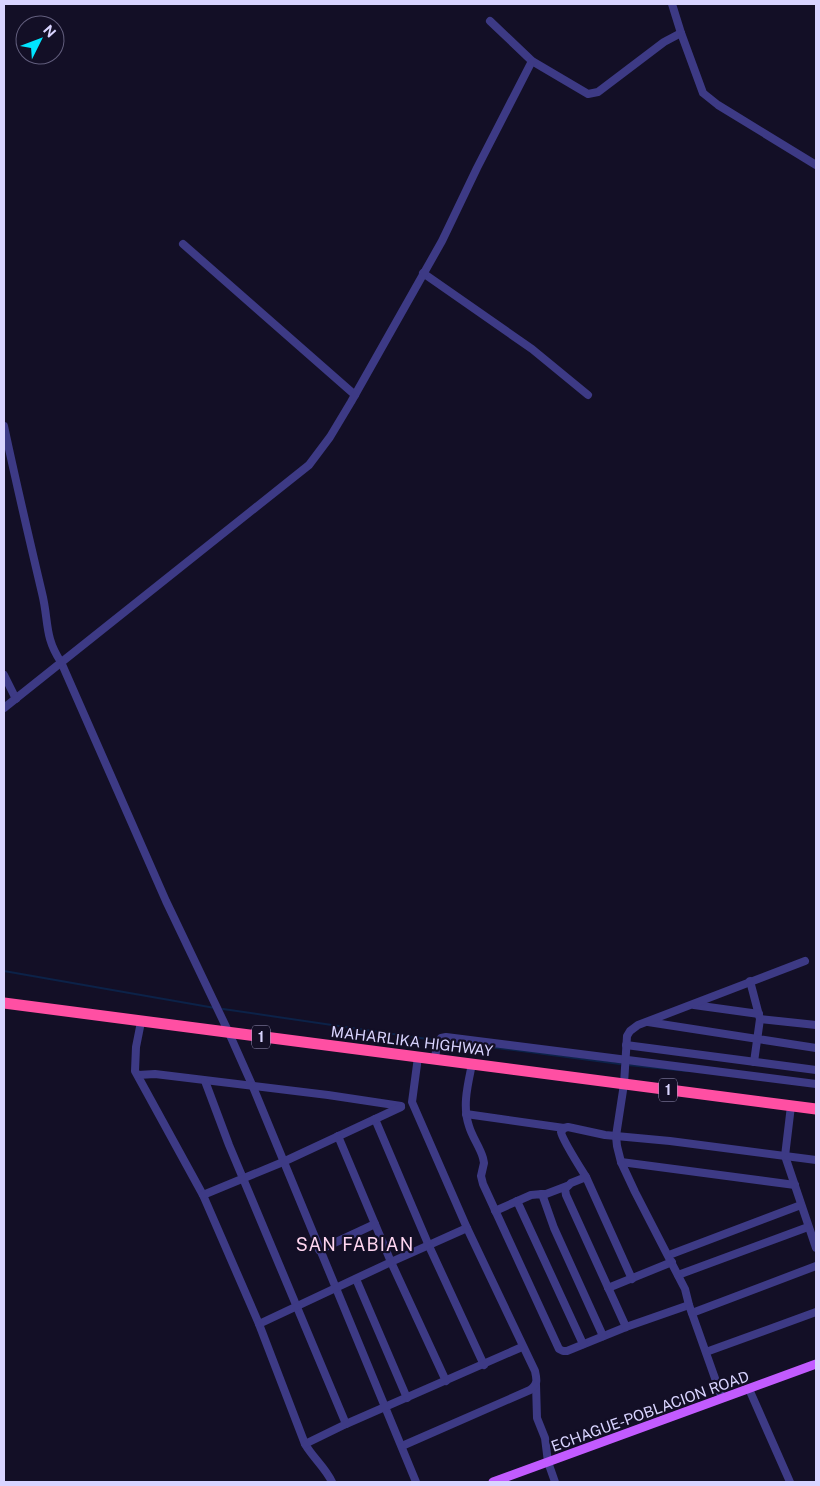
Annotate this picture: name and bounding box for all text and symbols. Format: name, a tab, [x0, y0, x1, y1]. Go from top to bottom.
north arrow	[15, 15, 65, 65]
text: N	[40, 22, 59, 41]
street label: MAHARLIKA HIGHWAY	[330, 1023, 494, 1059]
road number: 1	[252, 1026, 270, 1048]
road number: 1	[659, 1078, 677, 1102]
district label: SAN FABIAN	[296, 1234, 414, 1255]
street label: ECHAGUE-POBLACION ROAD	[549, 1367, 751, 1455]

